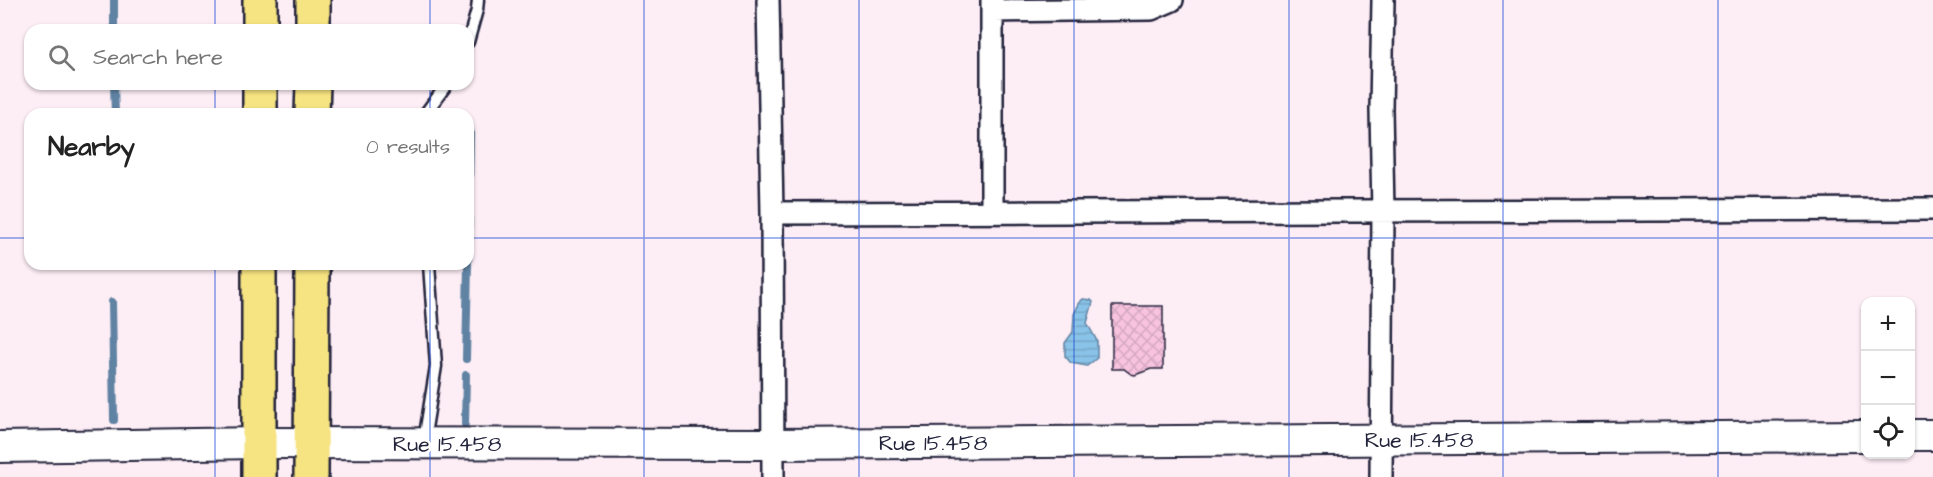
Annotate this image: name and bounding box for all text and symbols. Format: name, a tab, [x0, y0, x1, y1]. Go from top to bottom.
search box	[24, 24, 474, 90]
icon: search	[45, 41, 78, 74]
text: Search here	[93, 42, 223, 73]
text: Nearby	[48, 129, 135, 165]
text: 0 results	[366, 133, 450, 161]
map controls	[1861, 297, 1915, 459]
button: +	[1861, 297, 1915, 351]
button: −	[1861, 351, 1915, 405]
button: locate	[1861, 405, 1915, 459]
street label: Rue 15.458	[1365, 426, 1474, 455]
street label: Rue 15.458	[879, 429, 988, 458]
street label: Rue 15.458	[393, 430, 502, 459]

